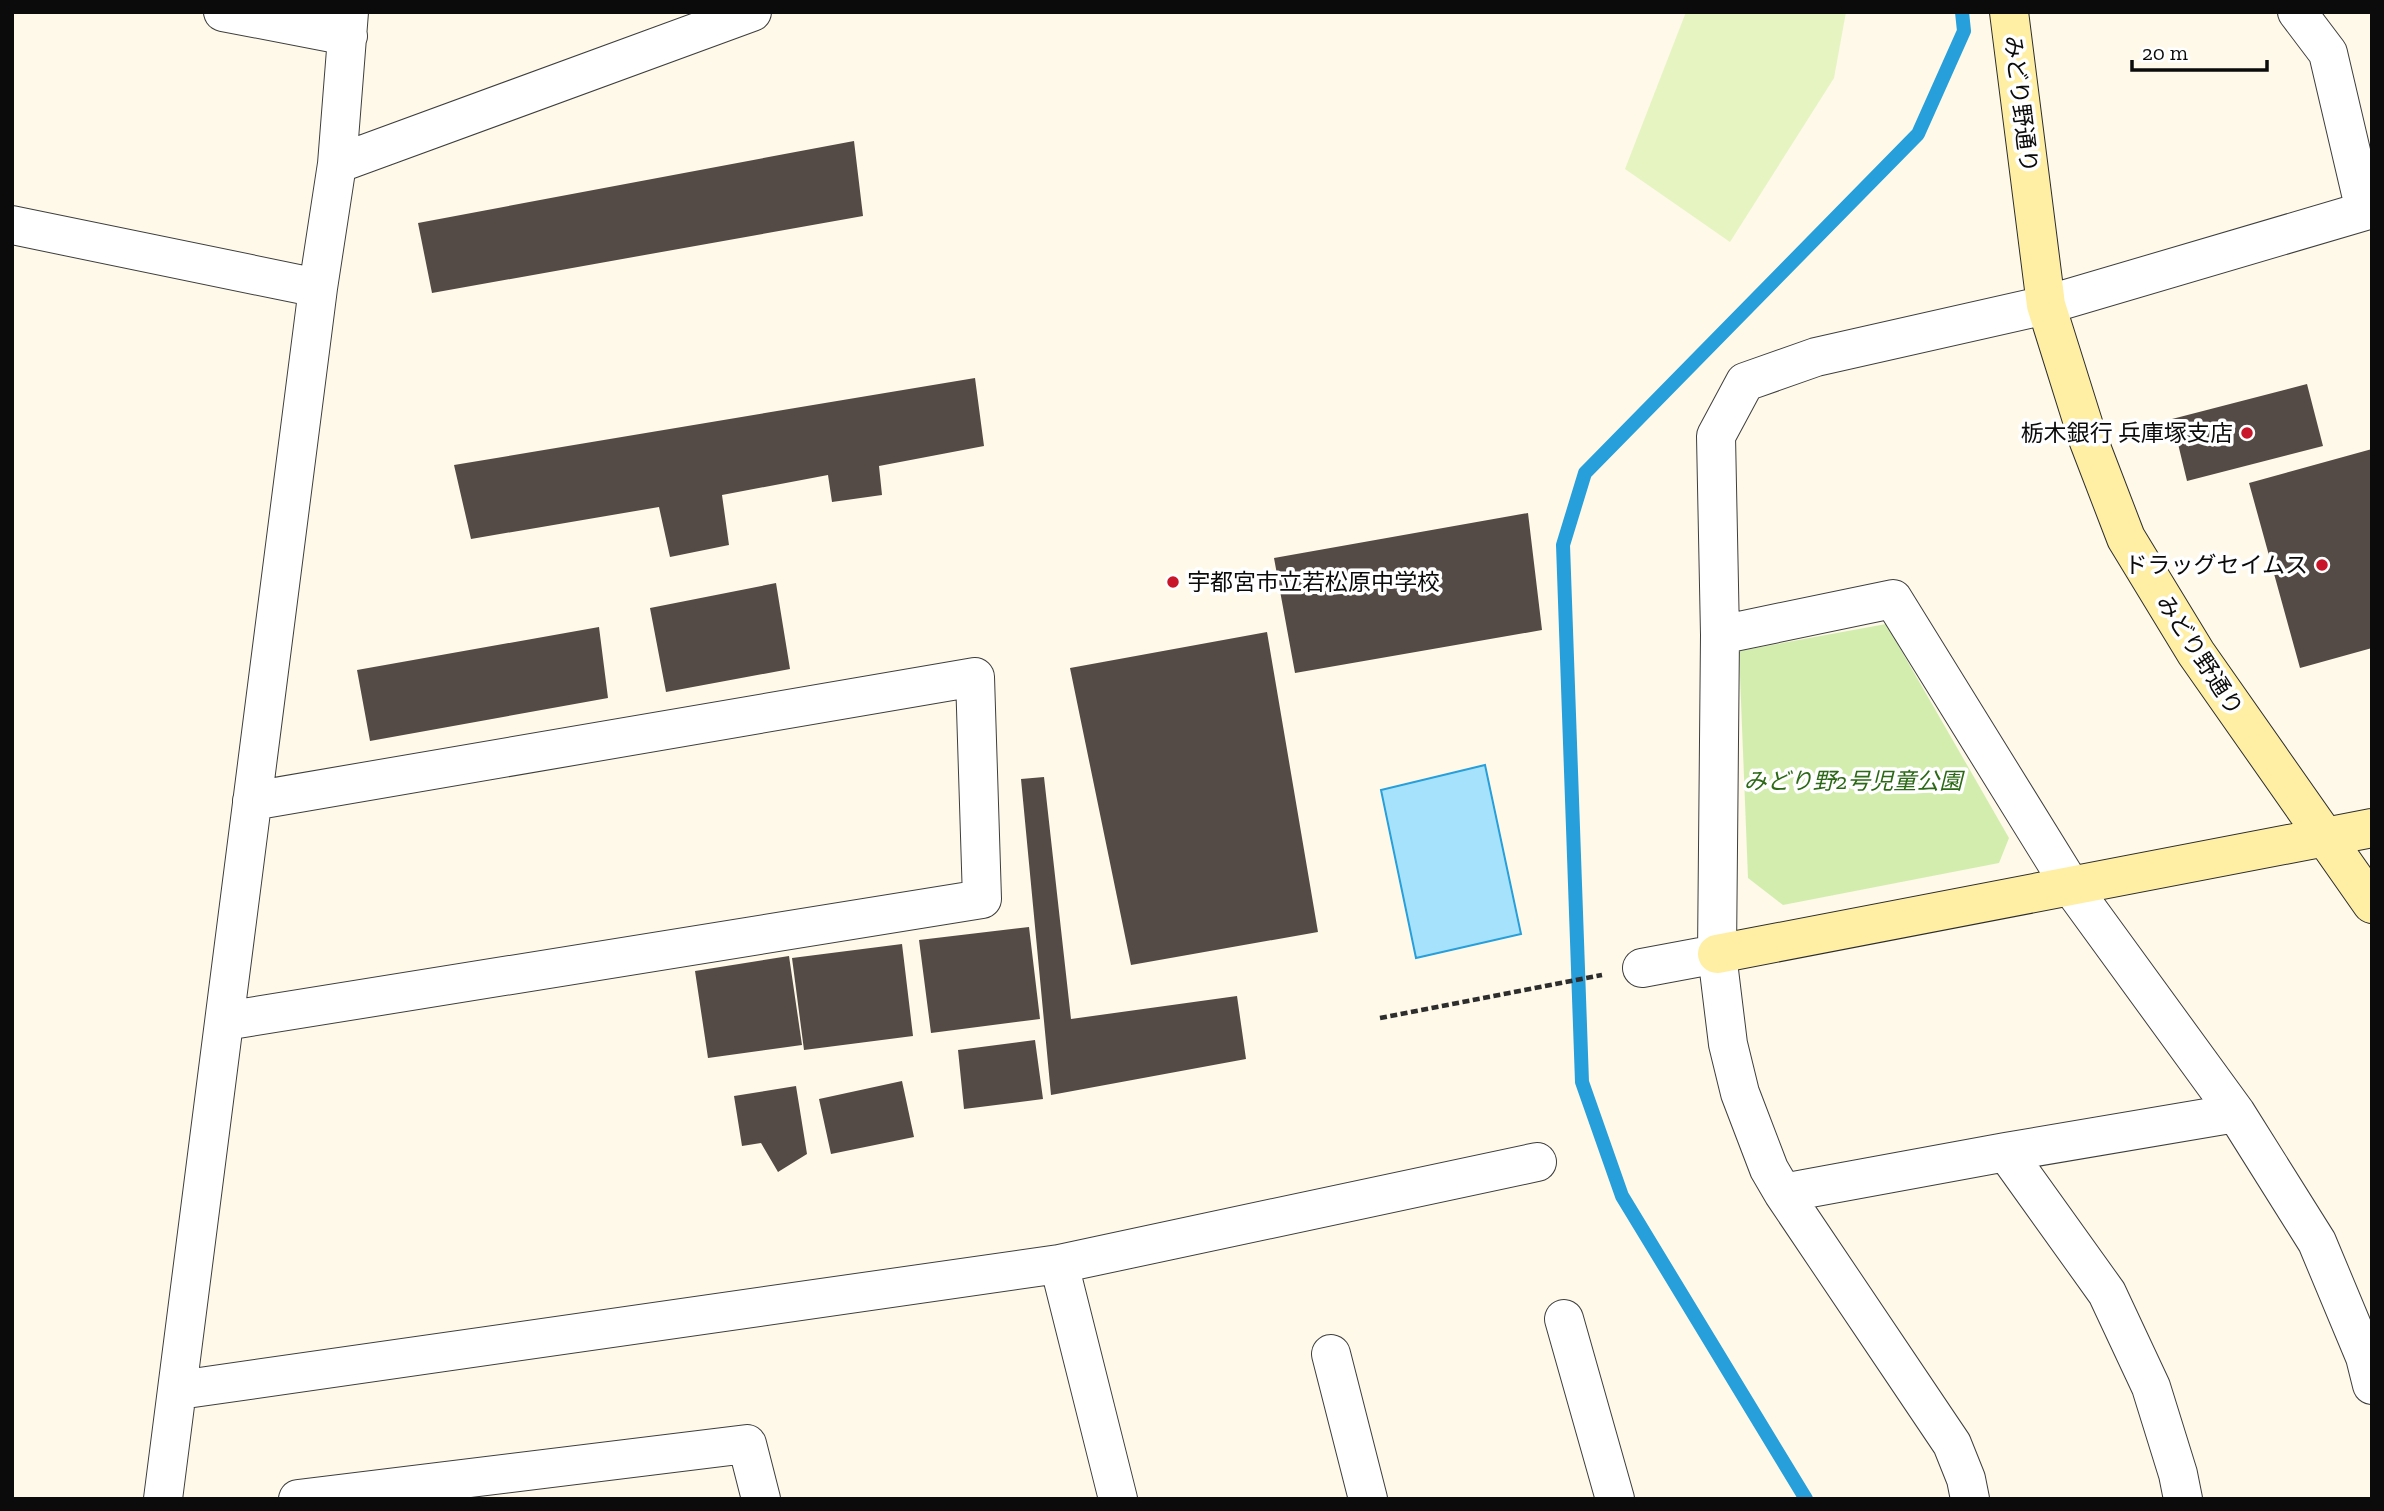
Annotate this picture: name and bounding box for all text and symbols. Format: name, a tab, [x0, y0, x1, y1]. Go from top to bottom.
scale bar	[2132, 28, 2267, 72]
street label: みどり野通り	[1999, 34, 2043, 174]
text: 20 m	[2142, 40, 2188, 65]
place label: 栃木銀行 兵庫塚支店	[2021, 419, 2233, 447]
marker: 栃木銀行 兵庫塚支店	[2239, 425, 2255, 441]
place label: ドラッグセイムス	[2124, 551, 2308, 579]
marker: ドラッグセイムス	[2314, 557, 2330, 573]
place label: 宇都宮市立若松原中学校	[1187, 568, 1440, 596]
marker: 宇都宮市立若松原中学校	[1165, 574, 1181, 590]
street label: みどり野通り	[2151, 590, 2249, 720]
park label: みどり野2号児童公園	[1744, 767, 1965, 795]

